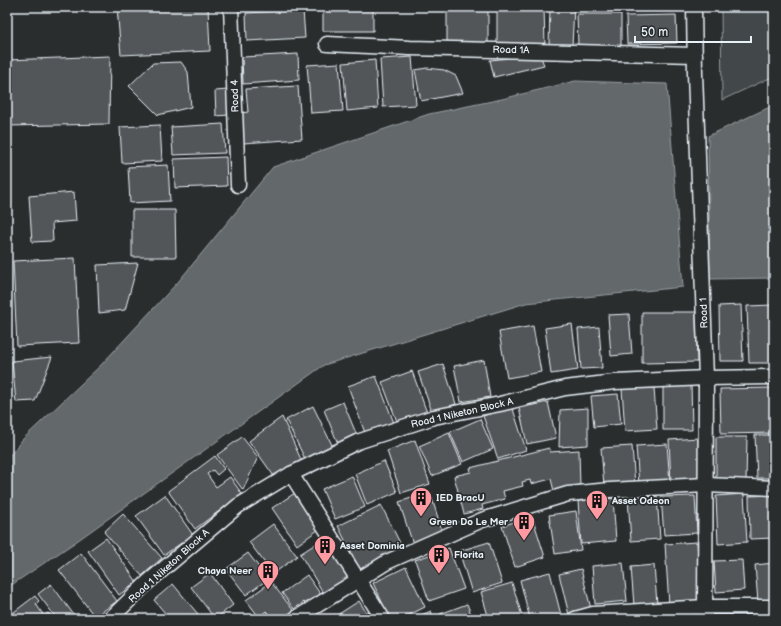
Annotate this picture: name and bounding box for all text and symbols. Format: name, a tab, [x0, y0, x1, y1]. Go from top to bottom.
scale bar	[635, 18, 751, 44]
text: 50 m	[641, 25, 668, 40]
street label: Road 1A	[492, 44, 530, 56]
street label: Road 4	[228, 79, 242, 113]
street label: Road 1	[697, 297, 711, 329]
street label: Road 1 Niketon Block A	[410, 395, 515, 431]
building icon: IED BracU	[408, 485, 434, 518]
building icon: Asset Odeon	[584, 488, 610, 521]
place label: IED BracU	[436, 492, 485, 504]
place label: Asset Odeon	[611, 495, 670, 507]
building icon: Green Do Le Mer	[511, 509, 537, 542]
place label: Green Do Le Mer	[429, 516, 509, 528]
street label: Road 1 Niketon Block A	[126, 526, 212, 605]
building icon: Asset Dominia	[312, 533, 338, 566]
place label: Asset Dominia	[339, 540, 405, 552]
building icon: Florita	[426, 542, 452, 575]
place label: Florita	[454, 549, 484, 561]
building icon: Chaya Neer	[255, 558, 281, 591]
place label: Chaya Neer	[198, 565, 253, 577]

